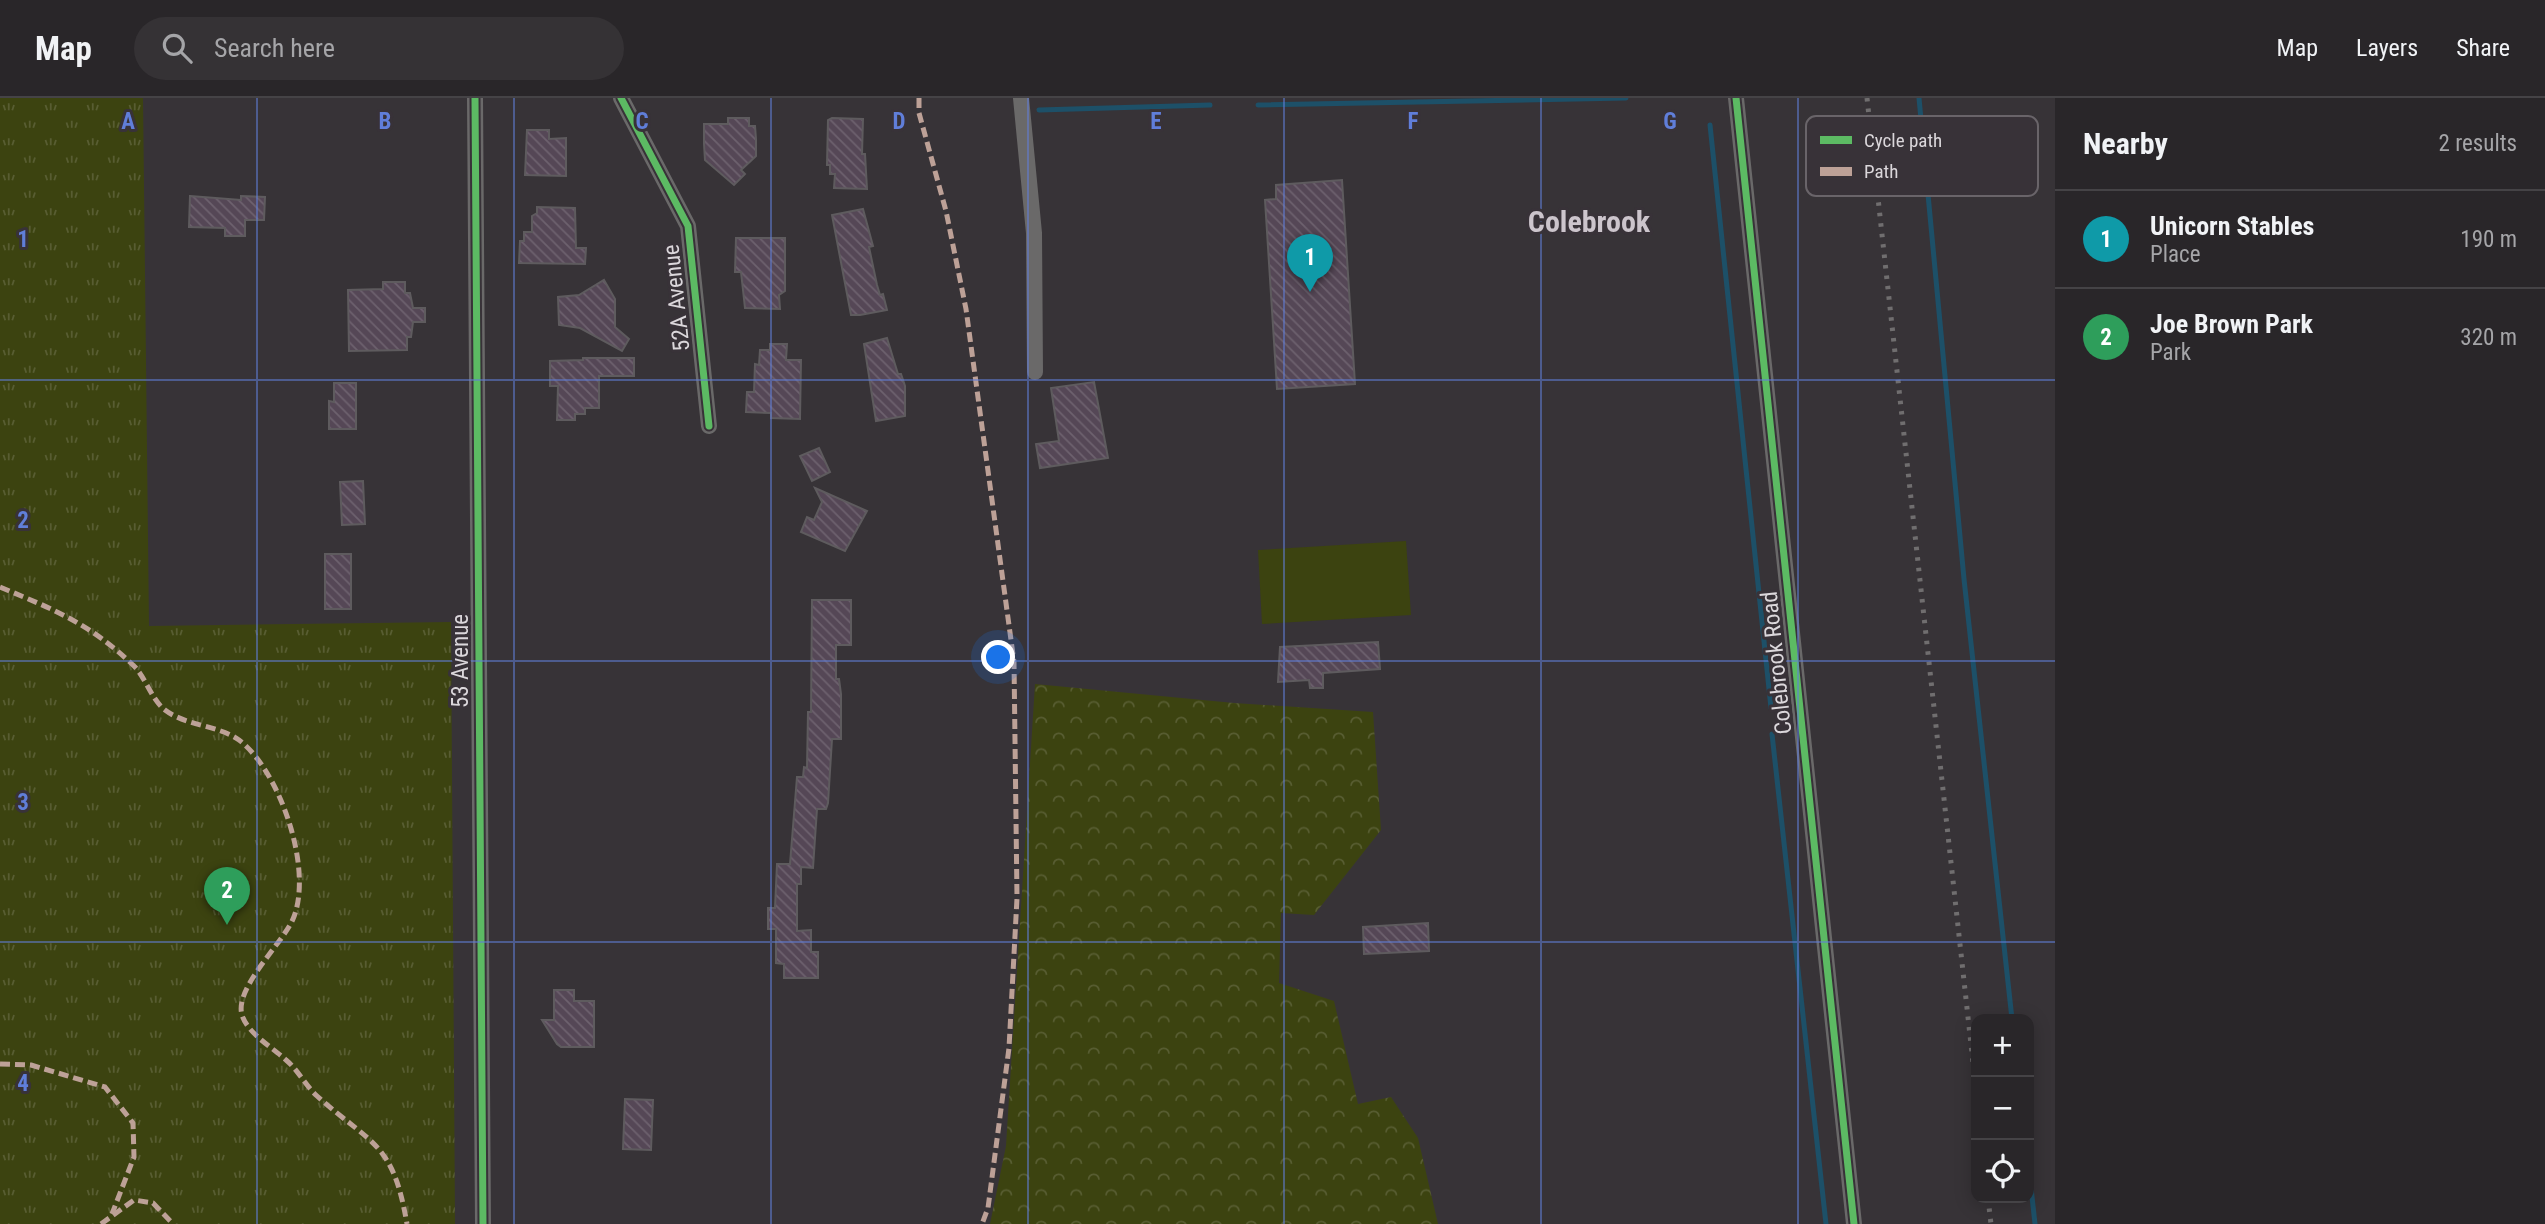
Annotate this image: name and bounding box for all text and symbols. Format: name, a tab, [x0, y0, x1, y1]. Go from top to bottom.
search box	[134, 17, 624, 80]
text: Map	[35, 29, 92, 68]
icon: search	[158, 29, 196, 67]
text: Search here	[214, 33, 335, 63]
text: Map	[2277, 34, 2318, 62]
text: Layers	[2356, 34, 2418, 62]
text: Share	[2456, 34, 2510, 62]
text: A	[121, 108, 135, 135]
text: B	[379, 108, 391, 135]
text: C	[635, 108, 649, 135]
text: D	[893, 108, 906, 135]
text: E	[1150, 108, 1162, 135]
text: F	[1408, 108, 1419, 135]
text: G	[1663, 108, 1677, 135]
legend	[1806, 116, 2038, 196]
text: Nearby	[2083, 126, 2168, 161]
text: Cycle path	[1864, 129, 1942, 152]
text: 2 results	[2439, 130, 2517, 157]
text: Path	[1864, 160, 1898, 183]
district label: Colebrook	[1528, 204, 1651, 239]
text: Unicorn Stables	[2150, 211, 2314, 241]
text: 1	[17, 226, 29, 253]
text: 1	[2100, 226, 2112, 253]
text: 190 m	[2460, 226, 2517, 253]
pin: 1	[1287, 234, 1333, 292]
text: Place	[2150, 241, 2200, 268]
street label: 52A Avenue	[657, 243, 696, 353]
text: Joe Brown Park	[2150, 309, 2313, 339]
text: 2	[2100, 324, 2112, 351]
text: 320 m	[2460, 324, 2517, 351]
text: Park	[2150, 339, 2191, 366]
text: 2	[17, 507, 29, 534]
street label: Colebrook Road	[1756, 590, 1797, 736]
street label: 53 Avenue	[447, 614, 474, 708]
your location	[981, 640, 1015, 674]
text: 3	[17, 789, 29, 816]
pin: 2	[204, 867, 250, 925]
map controls	[1971, 1014, 2034, 1203]
button: +	[1971, 1014, 2034, 1077]
text: 4	[17, 1070, 29, 1097]
button: −	[1971, 1077, 2034, 1140]
button: locate	[1971, 1140, 2034, 1203]

